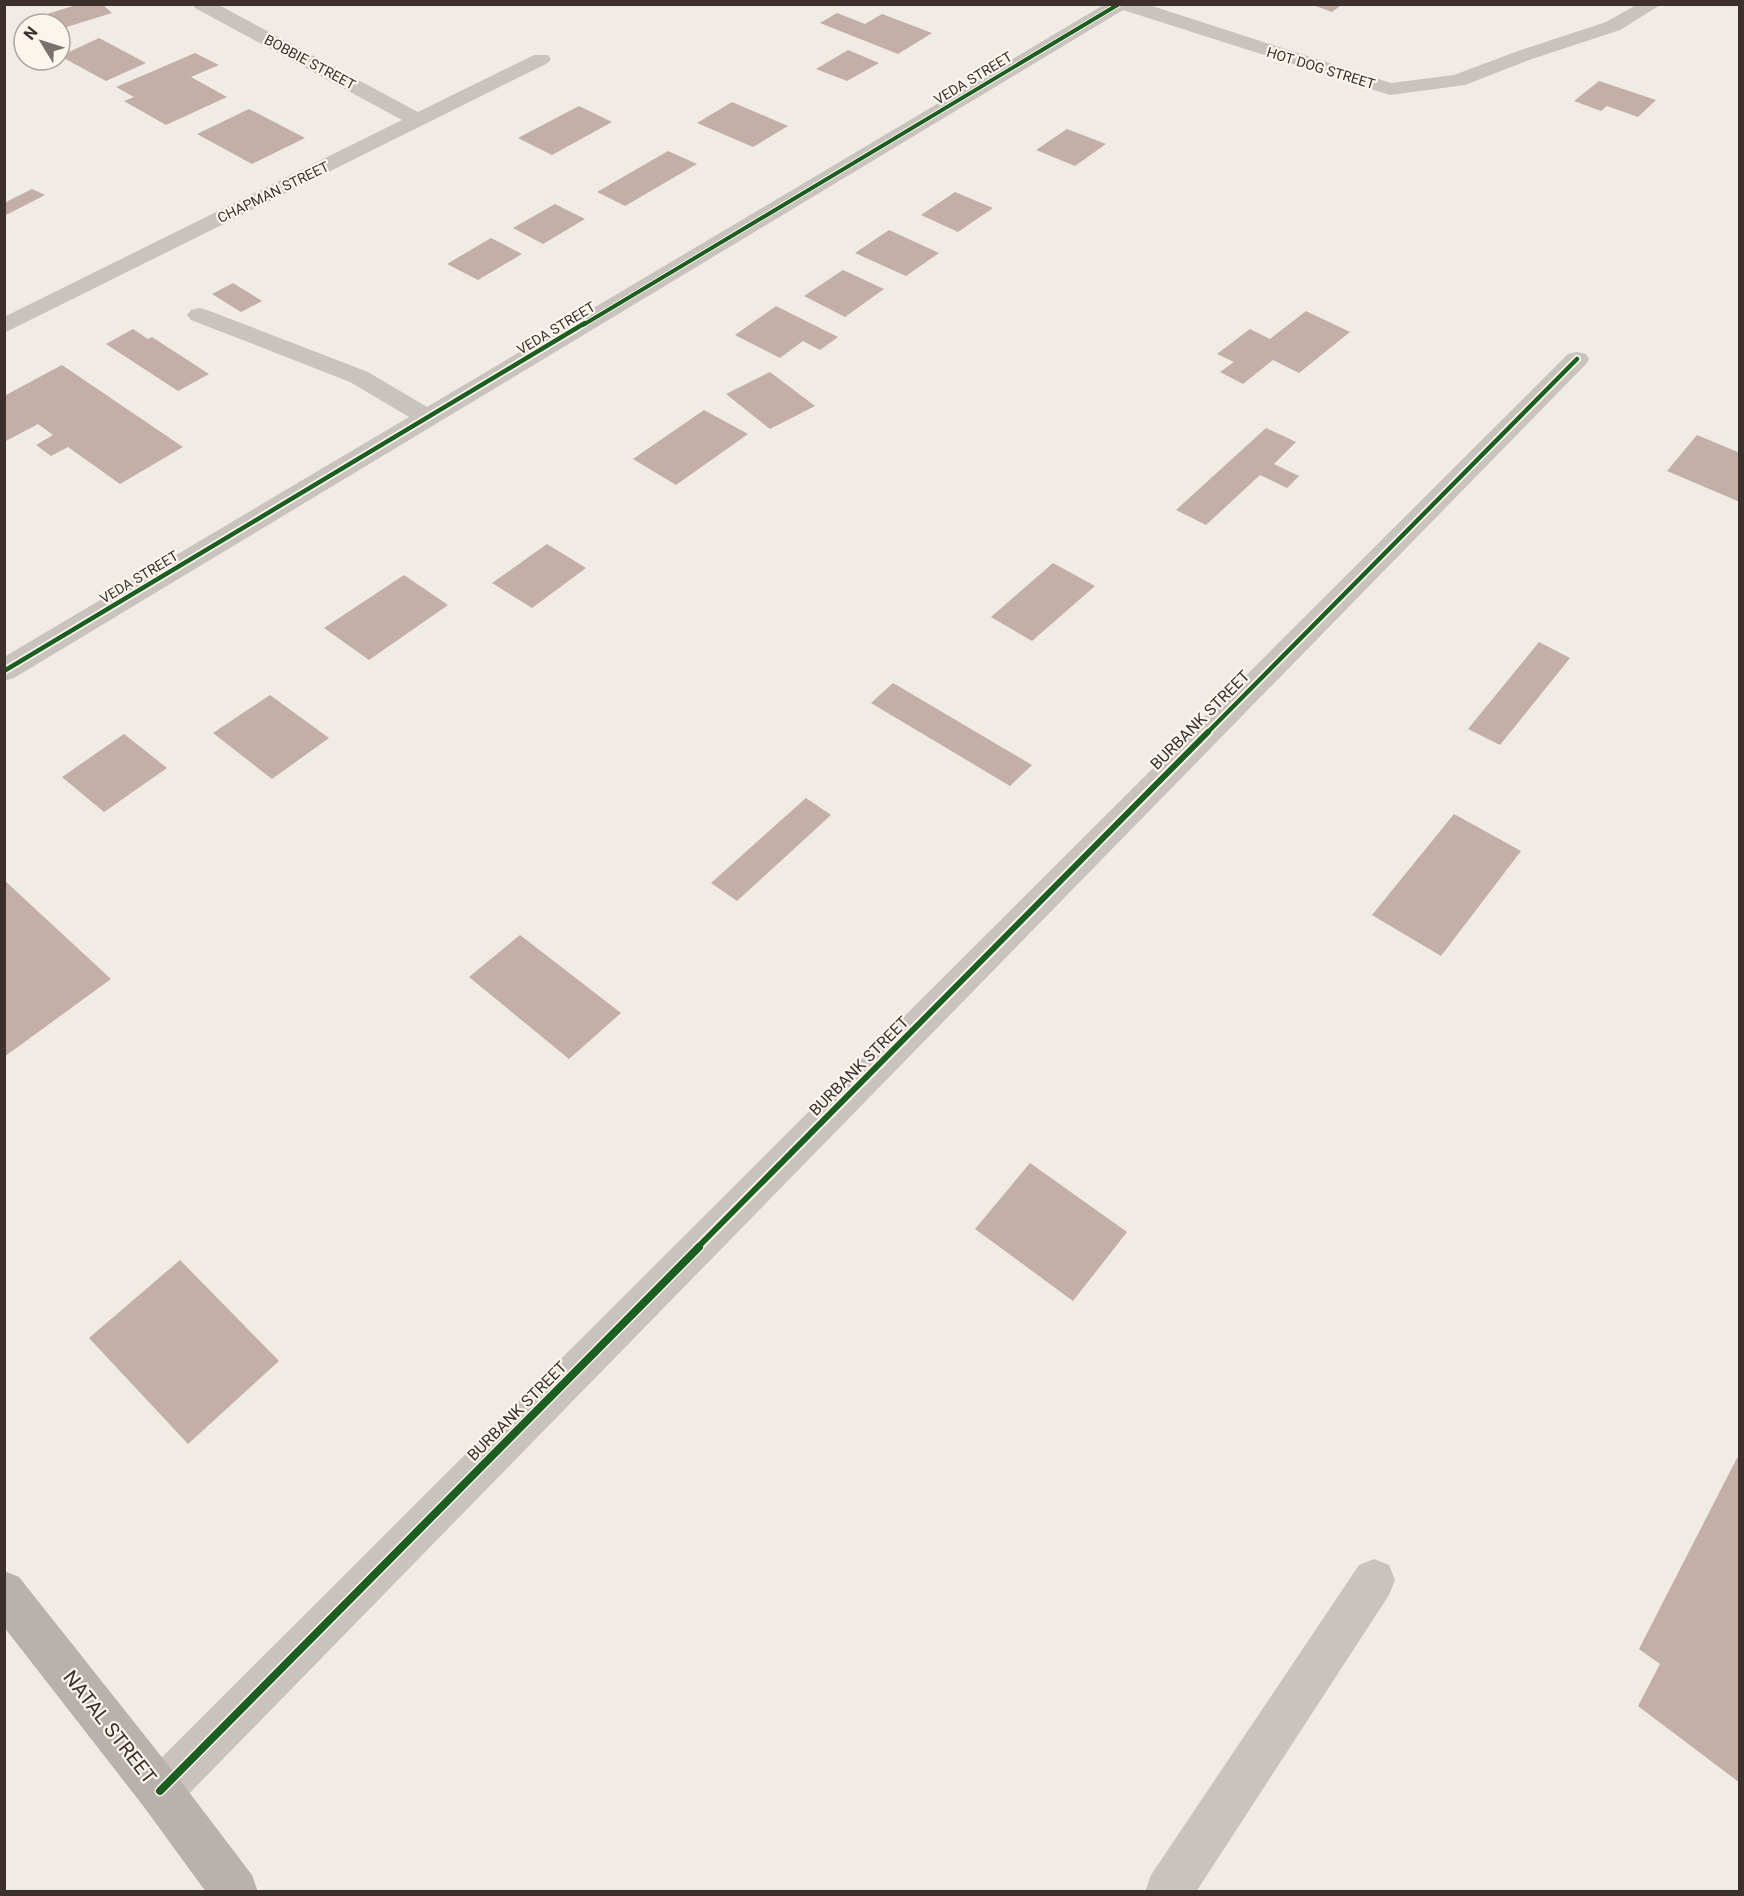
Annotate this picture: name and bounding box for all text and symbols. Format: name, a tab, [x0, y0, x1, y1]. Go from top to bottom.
north arrow	[12, 12, 72, 72]
text: N	[20, 23, 42, 43]
street label: BOBBIE STREET	[262, 31, 359, 93]
street label: HOT DOG STREET	[1265, 44, 1378, 92]
street label: VEDA STREET	[931, 48, 1015, 108]
street label: CHAPMAN STREET	[215, 158, 332, 226]
street label: VEDA STREET	[514, 298, 598, 358]
street label: VEDA STREET	[97, 547, 181, 607]
street label: BURBANK STREET	[1146, 666, 1254, 774]
street label: BURBANK STREET	[805, 1012, 913, 1120]
street label: BURBANK STREET	[463, 1357, 571, 1465]
street label: NATAL STREET	[58, 1666, 162, 1788]

